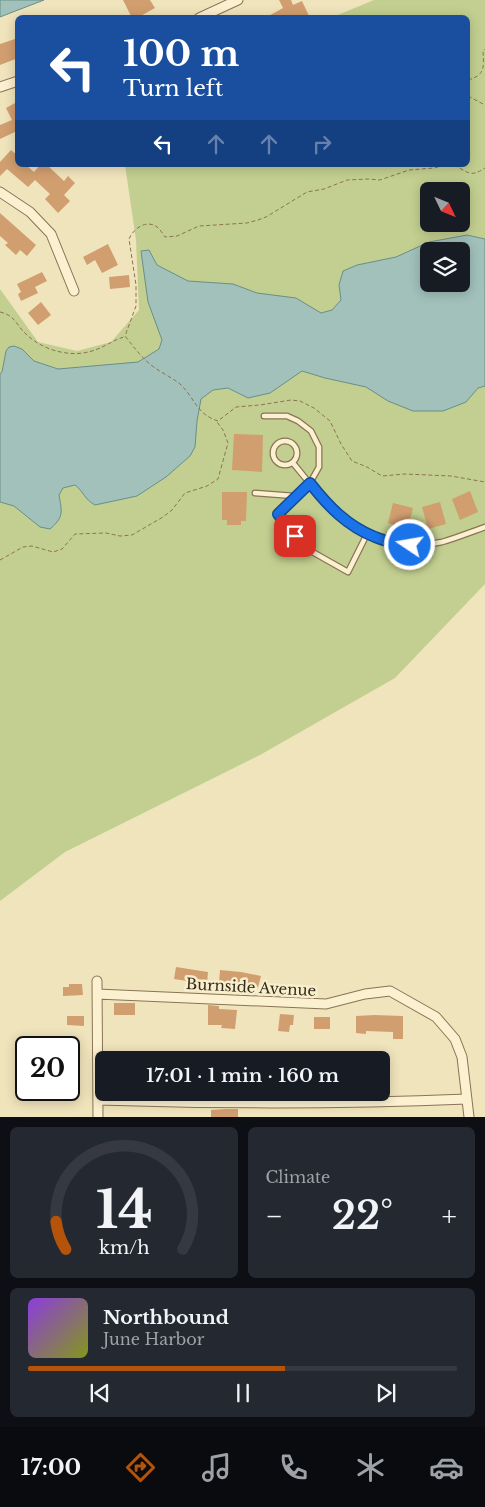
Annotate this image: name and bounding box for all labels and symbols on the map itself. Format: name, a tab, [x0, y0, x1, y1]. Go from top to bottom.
north arrow	[420, 182, 470, 232]
pin	[274, 515, 316, 557]
position arrow	[383, 518, 435, 570]
street label: Burnside Avenue	[185, 974, 317, 1000]
speed limit sign: 20	[15, 1036, 80, 1101]

